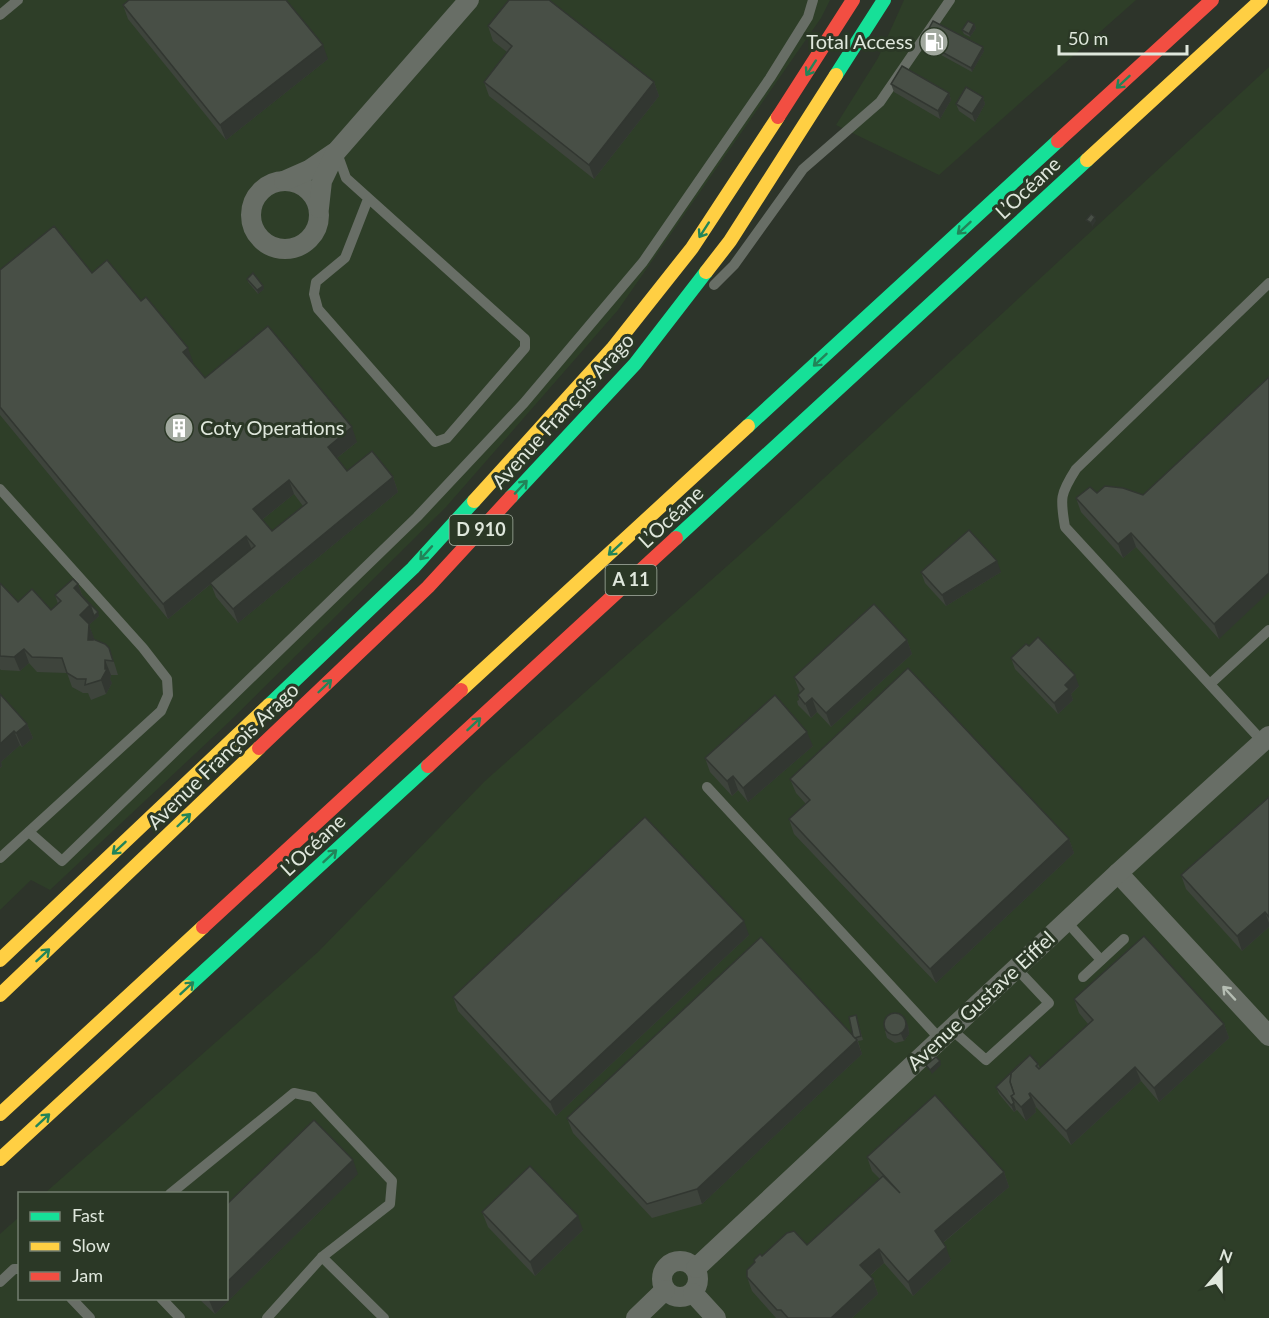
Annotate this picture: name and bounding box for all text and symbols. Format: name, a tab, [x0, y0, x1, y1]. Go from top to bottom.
scale bar	[1059, 18, 1186, 56]
fuel station icon: Total Access	[918, 26, 950, 58]
text: 50 m	[1068, 27, 1108, 49]
place label: Total Access	[806, 29, 913, 53]
one-way arrow	[805, 59, 817, 75]
one-way arrow	[1116, 75, 1131, 89]
street label: L’Océane	[990, 151, 1065, 223]
one-way arrow	[957, 221, 972, 235]
one-way arrow	[698, 222, 710, 238]
street label: Avenue François Arago	[486, 328, 638, 493]
one-way arrow	[813, 353, 828, 367]
building icon: Coty Operations	[163, 412, 195, 444]
place label: Coty Operations	[200, 415, 344, 439]
one-way arrow	[514, 480, 528, 495]
street label: L’Océane	[633, 480, 708, 552]
road number: D 910	[450, 515, 512, 545]
one-way arrow	[608, 542, 623, 556]
one-way arrow	[419, 545, 433, 560]
road number: A 11	[606, 565, 656, 595]
street label: Avenue François Arago	[142, 677, 303, 834]
one-way arrow	[317, 678, 332, 693]
one-way arrow	[466, 717, 481, 731]
street label: L’Océane	[275, 808, 350, 880]
one-way arrow	[176, 814, 191, 828]
one-way arrow	[111, 841, 126, 855]
one-way arrow	[323, 849, 338, 863]
street label: Avenue Gustave Eiffel	[902, 926, 1059, 1075]
one-way arrow	[35, 948, 50, 962]
one-way arrow	[179, 981, 194, 995]
one-way arrow	[1222, 986, 1236, 1001]
one-way arrow	[35, 1113, 50, 1127]
legend	[18, 1192, 228, 1300]
text: Fast	[72, 1204, 105, 1226]
text: Slow	[72, 1234, 110, 1256]
north arrow	[1191, 1240, 1251, 1300]
text: N	[1217, 1244, 1235, 1266]
text: Jam	[72, 1264, 103, 1286]

